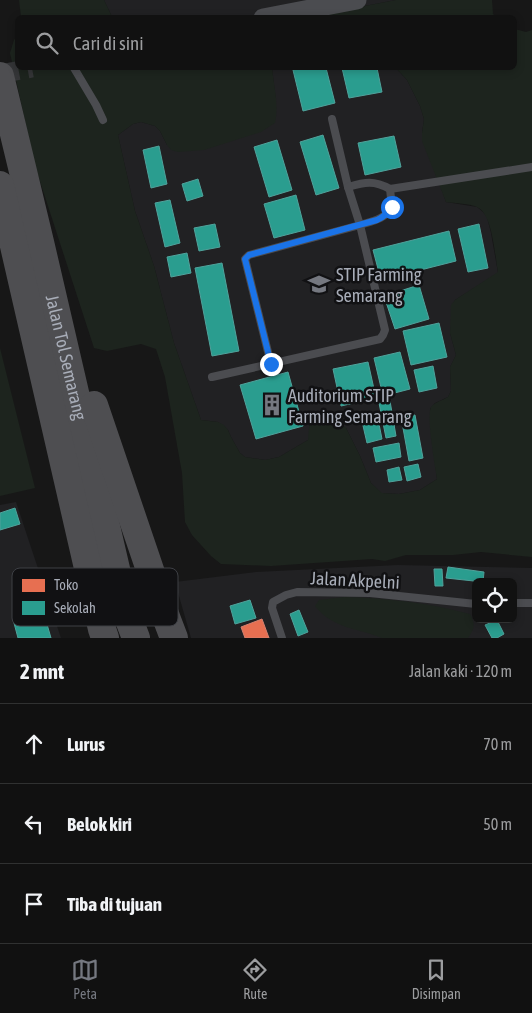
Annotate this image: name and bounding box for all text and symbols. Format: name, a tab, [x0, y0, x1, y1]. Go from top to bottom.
search box	[15, 15, 517, 70]
icon: search	[33, 29, 61, 57]
text: Cari di sini	[73, 32, 144, 54]
route start	[381, 196, 404, 219]
place label: STIP Farming Semarang	[336, 264, 422, 306]
school or university icon: STIP Farming Semarang	[306, 271, 332, 297]
street label: Jalan Tol Semarang	[42, 292, 92, 422]
route end	[260, 353, 283, 376]
place label: Auditorium STIP Farming Semarang	[288, 385, 412, 427]
building icon: Auditorium STIP Farming Semarang	[259, 392, 285, 418]
street label: Jalan Akpelni	[310, 567, 400, 593]
legend	[12, 568, 178, 626]
text: Toko	[54, 577, 78, 593]
map controls	[472, 578, 517, 623]
button: locate	[472, 578, 517, 623]
text: Sekolah	[54, 600, 96, 616]
text: 2 mnt	[20, 659, 64, 683]
text: Jalan kaki · 120 m	[409, 662, 512, 680]
icon: ahead	[20, 730, 48, 758]
text: Lurus	[67, 733, 105, 755]
text: 70 m	[483, 735, 512, 753]
icon: left	[20, 810, 48, 838]
text: Belok kiri	[67, 813, 132, 835]
text: 50 m	[483, 815, 512, 833]
icon: arrive	[20, 890, 48, 918]
text: Tiba di tujuan	[67, 893, 162, 915]
tab: Peta	[71, 956, 99, 1002]
tab: Rute	[241, 956, 269, 1002]
tab: Disimpan	[412, 956, 461, 1002]

